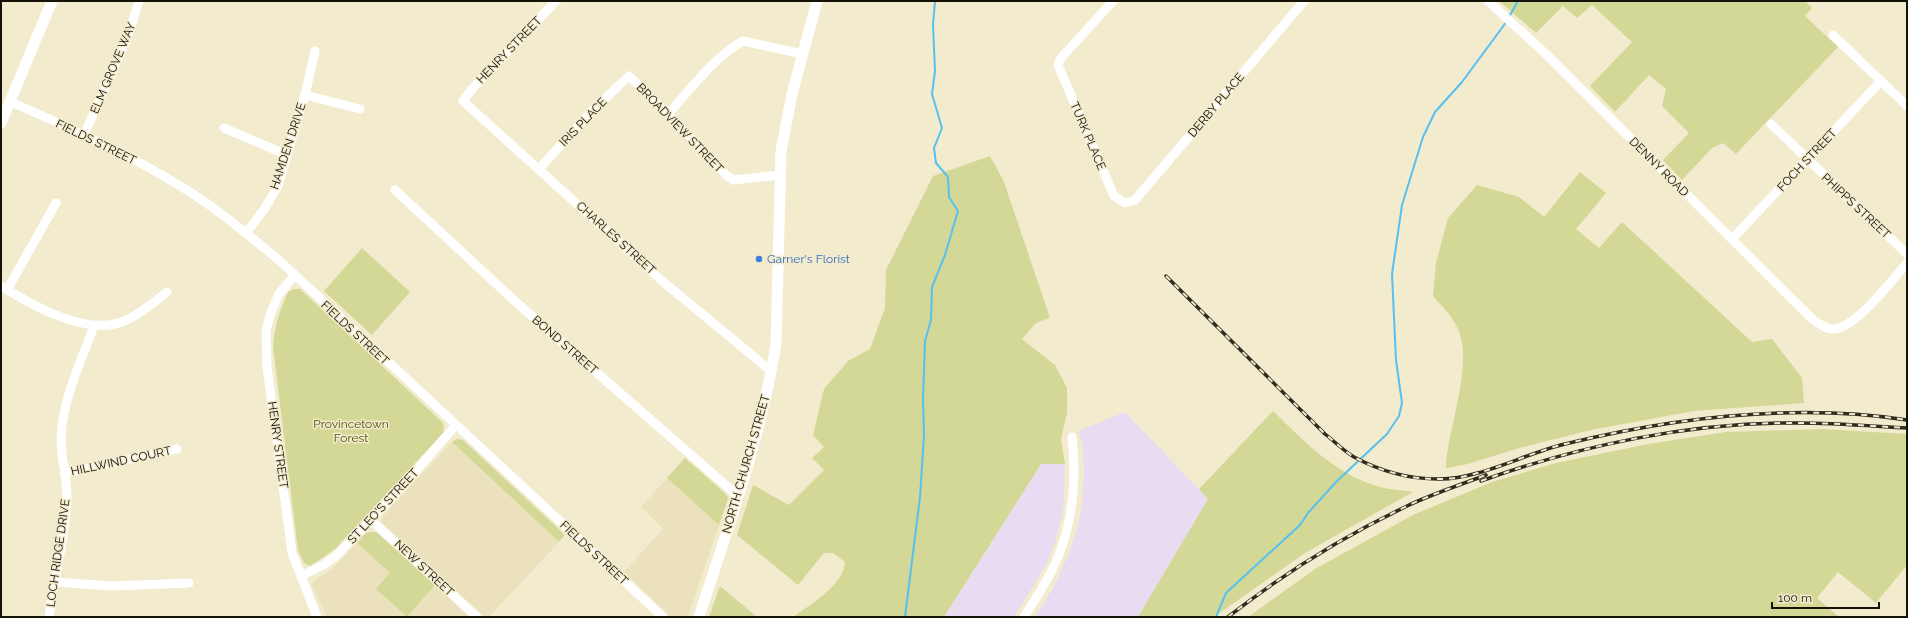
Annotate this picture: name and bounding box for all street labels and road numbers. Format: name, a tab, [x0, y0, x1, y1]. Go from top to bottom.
street label: HENRY STREET	[473, 13, 545, 86]
street label: ELM GROVE WAY	[87, 20, 139, 116]
street label: DERBY PLACE	[1185, 70, 1247, 140]
street label: BROADVIEW STREET	[634, 80, 727, 176]
street label: IRIS PLACE	[556, 95, 610, 149]
street label: TURK PLACE	[1067, 100, 1109, 172]
street label: HAMDEN DRIVE	[267, 101, 309, 191]
street label: FIELDS STREET	[54, 116, 139, 168]
street label: FOCH STREET	[1774, 125, 1840, 194]
street label: DENNY ROAD	[1626, 134, 1692, 200]
street label: PHIPPS STREET	[1819, 171, 1894, 242]
street label: CHARLES STREET	[573, 199, 659, 278]
street label: FIELDS STREET	[318, 298, 392, 368]
street label: BOND STREET	[529, 313, 601, 378]
street label: NORTH CHURCH STREET	[719, 392, 773, 535]
street label: HENRY STREET	[265, 401, 291, 490]
street label: HILLWIND COURT	[70, 443, 173, 478]
street label: ST LEO'S STREET	[345, 465, 422, 546]
street label: LOCH RIDGE DRIVE	[43, 498, 73, 608]
street label: FIELDS STREET	[557, 518, 631, 588]
street label: NEW STREET	[391, 537, 457, 600]

